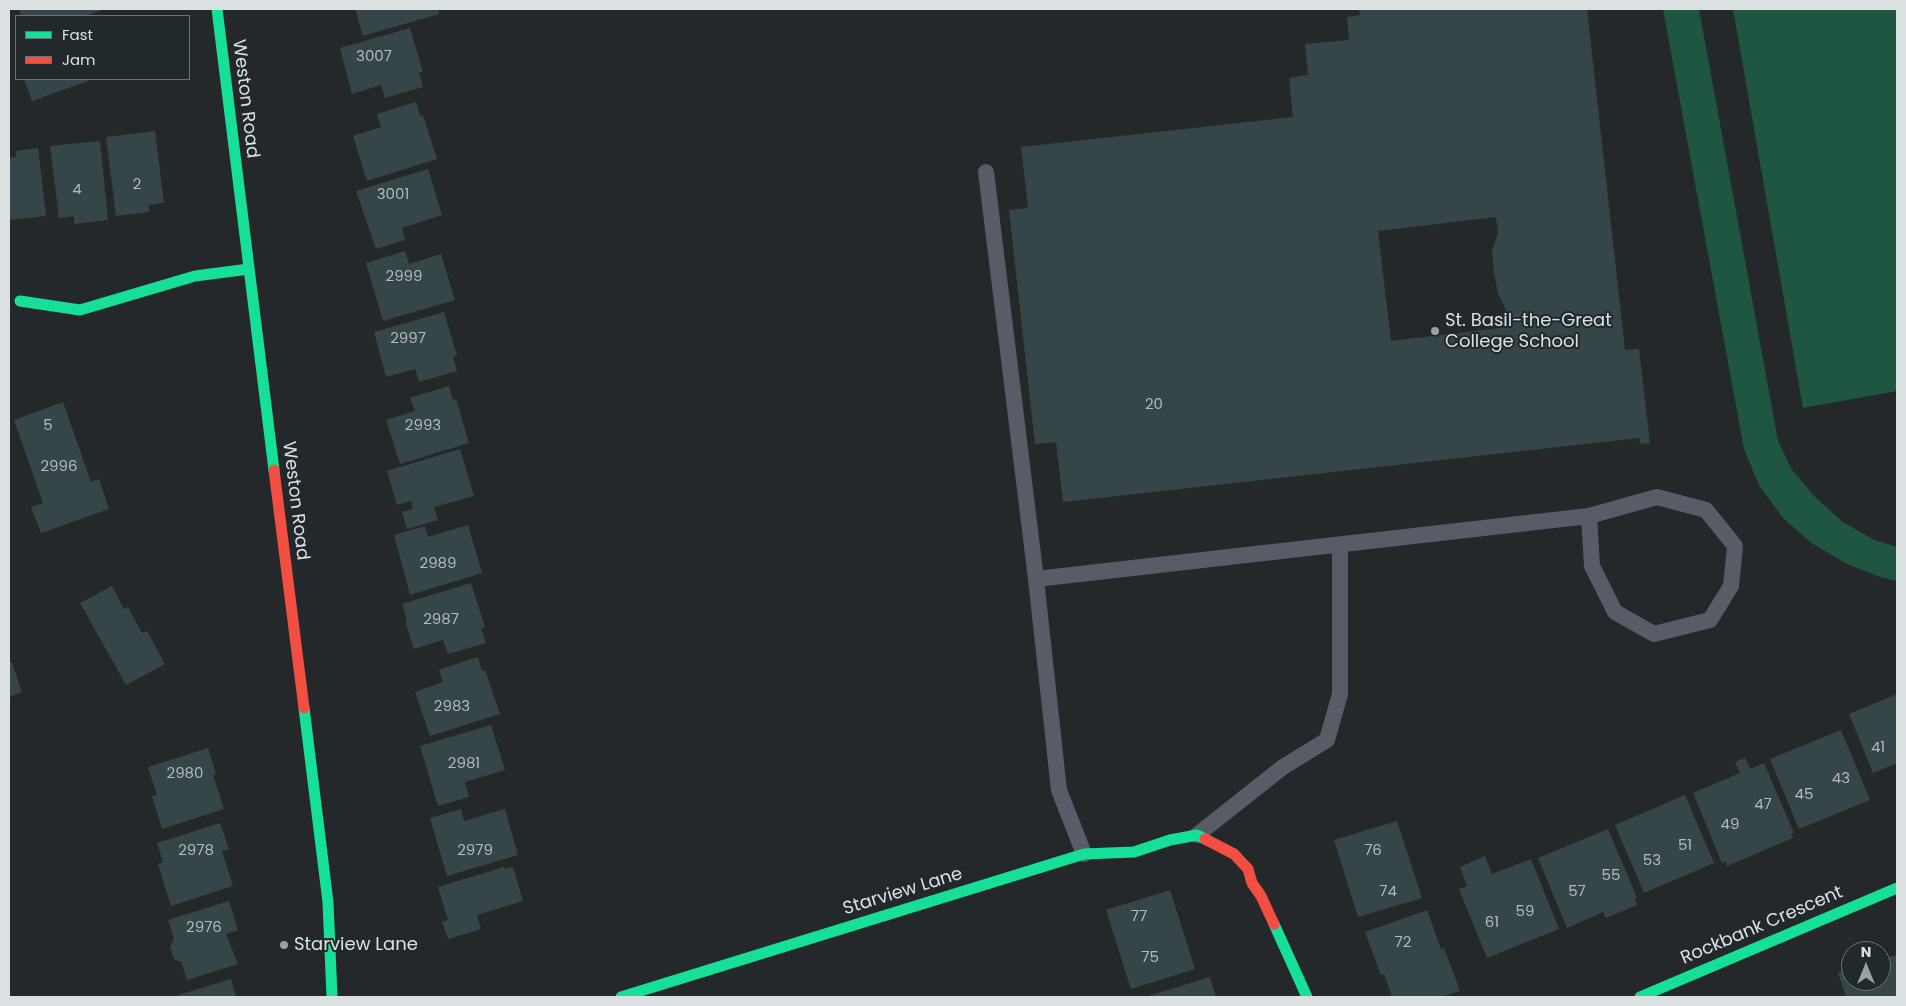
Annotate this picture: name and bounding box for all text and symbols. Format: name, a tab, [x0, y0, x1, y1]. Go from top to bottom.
legend	[15, 15, 190, 80]
text: Fast	[62, 24, 93, 45]
street label: Weston Road	[227, 38, 263, 160]
house number: 3007	[356, 48, 392, 66]
text: Jam	[62, 49, 96, 70]
house number: 2	[133, 176, 141, 194]
house number: 4	[72, 181, 82, 199]
house number: 3001	[377, 186, 409, 204]
house number: 2999	[386, 268, 422, 286]
place label: St. Basil-the-Great College School	[1445, 310, 1612, 352]
marker: St. Basil-the-Great College School	[1429, 325, 1441, 337]
house number: 2997	[390, 330, 426, 348]
house number: 20	[1145, 396, 1163, 414]
house number: 5	[43, 417, 53, 435]
house number: 2993	[405, 417, 441, 435]
street label: Weston Road	[277, 440, 313, 562]
house number: 2996	[40, 458, 78, 476]
house number: 2989	[420, 555, 456, 573]
house number: 2987	[423, 611, 459, 629]
house number: 2983	[434, 698, 470, 716]
house number: 41	[1871, 739, 1885, 757]
house number: 2981	[448, 755, 480, 773]
house number: 2980	[167, 765, 203, 783]
house number: 43	[1832, 770, 1850, 788]
house number: 45	[1795, 786, 1813, 804]
house number: 47	[1754, 796, 1772, 814]
house number: 49	[1721, 816, 1739, 834]
house number: 51	[1678, 837, 1692, 855]
house number: 2978	[178, 842, 214, 860]
house number: 2979	[457, 842, 493, 860]
house number: 76	[1364, 842, 1382, 860]
house number: 53	[1643, 852, 1661, 870]
street label: Starview Lane	[841, 864, 965, 920]
house number: 55	[1602, 867, 1620, 885]
street label: Rockbank Crescent	[1678, 882, 1846, 970]
house number: 74	[1379, 883, 1397, 901]
house number: 57	[1568, 883, 1586, 901]
house number: 59	[1516, 903, 1534, 921]
house number: 77	[1131, 908, 1147, 926]
house number: 61	[1485, 914, 1499, 932]
house number: 2976	[186, 919, 222, 937]
place label: Starview Lane	[294, 934, 418, 956]
house number: 72	[1395, 934, 1411, 952]
marker: Starview Lane	[278, 939, 290, 951]
north arrow	[1841, 941, 1891, 991]
text: N	[1861, 942, 1871, 962]
house number: 75	[1141, 949, 1159, 967]

